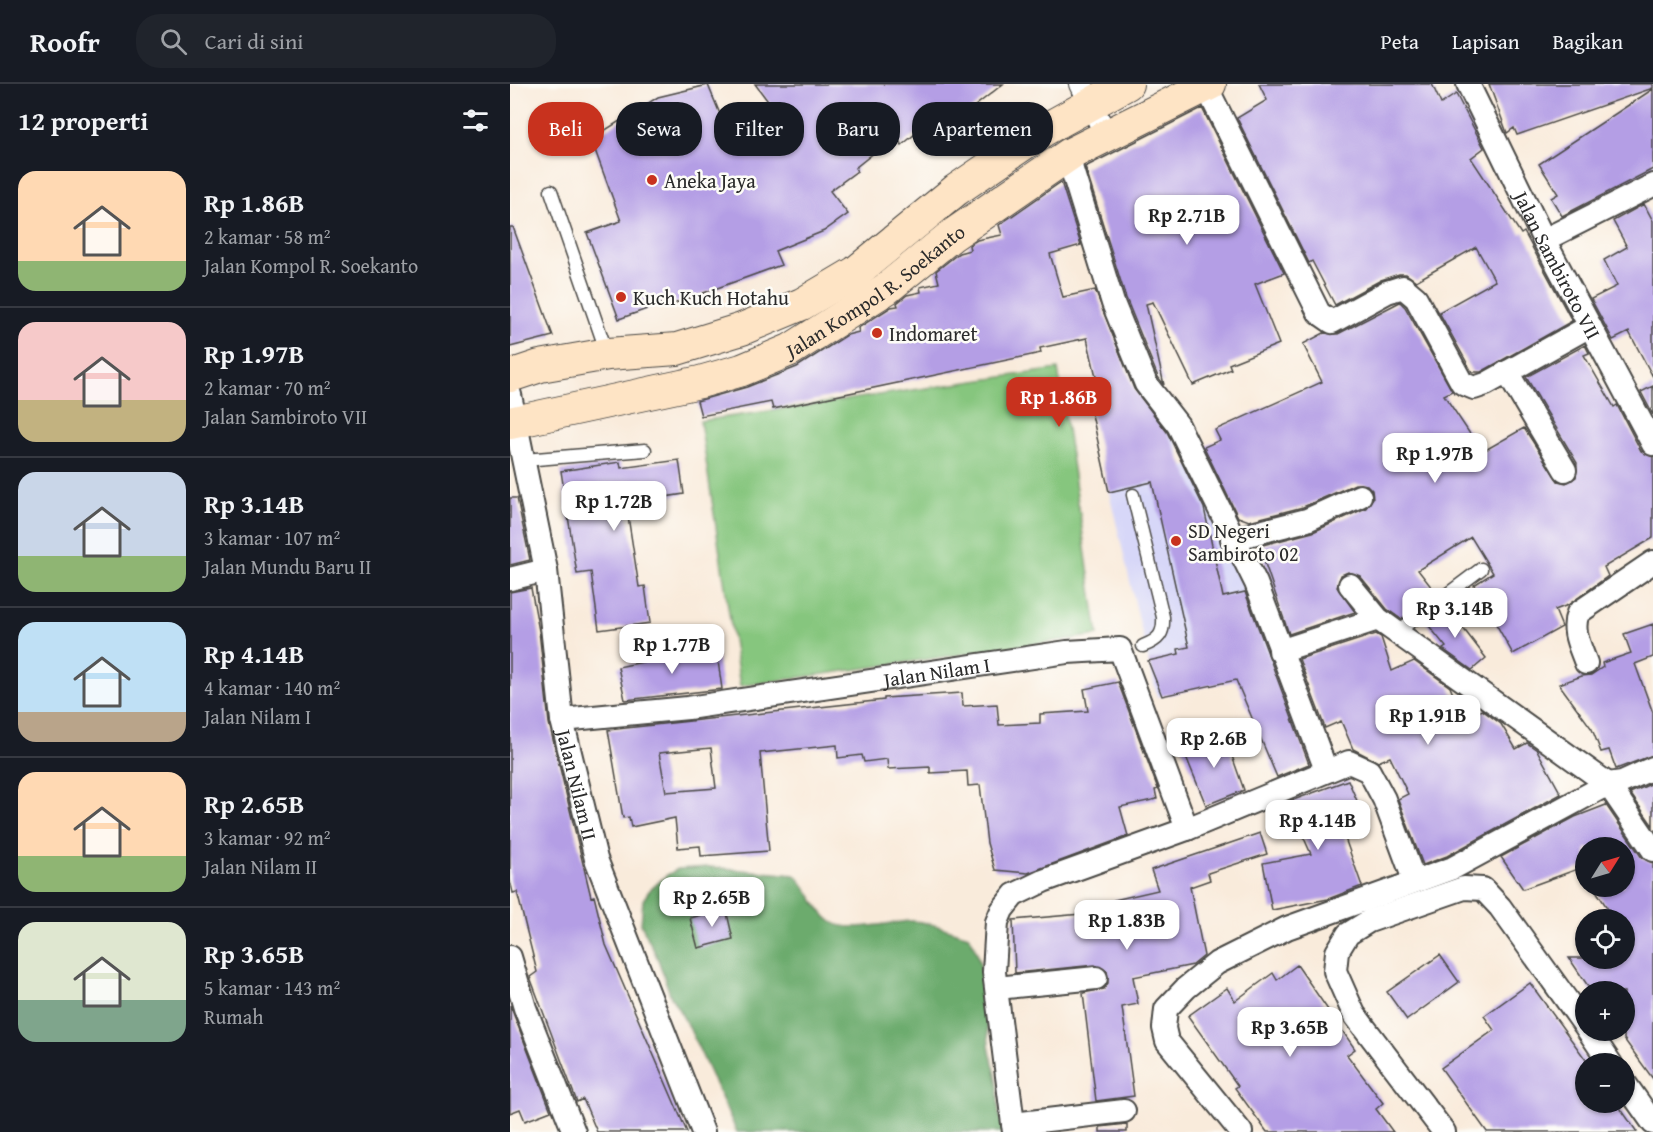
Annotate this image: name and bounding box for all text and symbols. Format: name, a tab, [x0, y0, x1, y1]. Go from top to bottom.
search box	[136, 14, 556, 68]
text: Roofr	[30, 21, 100, 62]
icon: search	[157, 25, 190, 58]
text: Cari di sini	[205, 25, 303, 57]
text: Peta	[1381, 26, 1419, 57]
text: Lapisan	[1452, 26, 1519, 57]
text: Bagikan	[1552, 26, 1623, 57]
text: 12 properti	[18, 101, 148, 140]
chip: Beli	[528, 102, 604, 156]
chip: Sewa	[616, 102, 702, 156]
chip: Filter	[714, 102, 804, 156]
chip: Baru	[816, 102, 900, 156]
chip: Apartemen	[912, 102, 1053, 156]
icon: filters	[459, 104, 492, 137]
place label: Aneka Jaya	[664, 166, 756, 195]
marker: Aneka Jaya	[645, 173, 659, 187]
text: Rp 1.86B	[204, 183, 304, 222]
street label: Jalan Sambiroto VII	[1506, 183, 1609, 344]
icon: home	[66, 195, 138, 267]
pin: Rp 2.71B	[1125, 195, 1249, 246]
text: Rp 2.71B	[1148, 200, 1226, 229]
street label: Jalan Kompol R. Soekanto	[779, 216, 970, 366]
text: 2 kamar · 58 m²	[204, 222, 331, 251]
text: Jalan Kompol R. Soekanto	[204, 251, 418, 280]
place label: Kuch Kuch Hotahu	[633, 283, 789, 312]
marker: Kuch Kuch Hotahu	[614, 290, 628, 304]
place label: Indomaret	[889, 319, 977, 348]
marker: Indomaret	[870, 326, 884, 340]
text: Rp 1.97B	[204, 334, 304, 373]
icon: home	[66, 346, 138, 418]
text: 2 kamar · 70 m²	[204, 373, 331, 402]
pin: Rp 1.86B	[997, 377, 1121, 428]
text: Rp 1.86B	[1020, 382, 1098, 411]
text: Jalan Sambiroto VII	[204, 402, 367, 431]
pin: Rp 1.97B	[1373, 433, 1497, 484]
text: Rp 1.97B	[1396, 438, 1474, 467]
pin: Rp 1.72B	[552, 481, 676, 532]
text: Rp 3.14B	[204, 484, 304, 523]
text: Rp 1.72B	[575, 486, 653, 515]
icon: home	[66, 496, 138, 568]
place label: SD Negeri Sambiroto 02	[1188, 516, 1299, 568]
text: 3 kamar · 107 m²	[204, 523, 340, 552]
marker: SD Negeri Sambiroto 02	[1169, 534, 1183, 548]
text: Jalan Mundu Baru II	[204, 552, 371, 581]
pin: Rp 3.14B	[1393, 588, 1517, 639]
text: Rp 3.14B	[1416, 593, 1494, 622]
pin: Rp 1.77B	[610, 624, 734, 675]
text: Rp 1.77B	[633, 629, 711, 658]
text: Rp 4.14B	[204, 634, 304, 673]
icon: home	[66, 646, 138, 718]
street label: Jalan Nilam I	[879, 649, 992, 694]
text: 4 kamar · 140 m²	[204, 673, 340, 702]
pin: Rp 1.91B	[1366, 695, 1490, 746]
text: Rp 1.91B	[1389, 700, 1467, 729]
text: Jalan Nilam I	[204, 702, 311, 731]
pin: Rp 2.6B	[1159, 718, 1269, 769]
street label: Jalan Nilam II	[550, 723, 605, 843]
text: Rp 2.6B	[1181, 723, 1247, 752]
text: Rp 2.65B	[204, 784, 304, 823]
icon: home	[66, 796, 138, 868]
pin: Rp 4.14B	[1256, 800, 1380, 851]
text: Rp 4.14B	[1279, 805, 1357, 834]
text: 3 kamar · 92 m²	[204, 823, 331, 852]
north arrow	[1575, 837, 1635, 897]
map controls	[1575, 837, 1635, 1113]
text: Jalan Nilam II	[204, 852, 317, 881]
pin: Rp 2.65B	[650, 877, 774, 928]
text: Rp 2.65B	[673, 882, 751, 911]
pin: Rp 1.83B	[1065, 900, 1189, 951]
text: Rp 1.83B	[1088, 905, 1166, 934]
button: locate	[1575, 909, 1635, 969]
text: Rp 3.65B	[204, 934, 304, 973]
icon: home	[66, 946, 138, 1018]
text: 5 kamar · 143 m²	[204, 973, 340, 1002]
button: +	[1575, 981, 1635, 1041]
text: Rumah	[204, 1002, 263, 1031]
pin: Rp 3.65B	[1228, 1007, 1352, 1058]
text: Rp 3.65B	[1251, 1012, 1329, 1041]
button: −	[1575, 1053, 1635, 1113]

